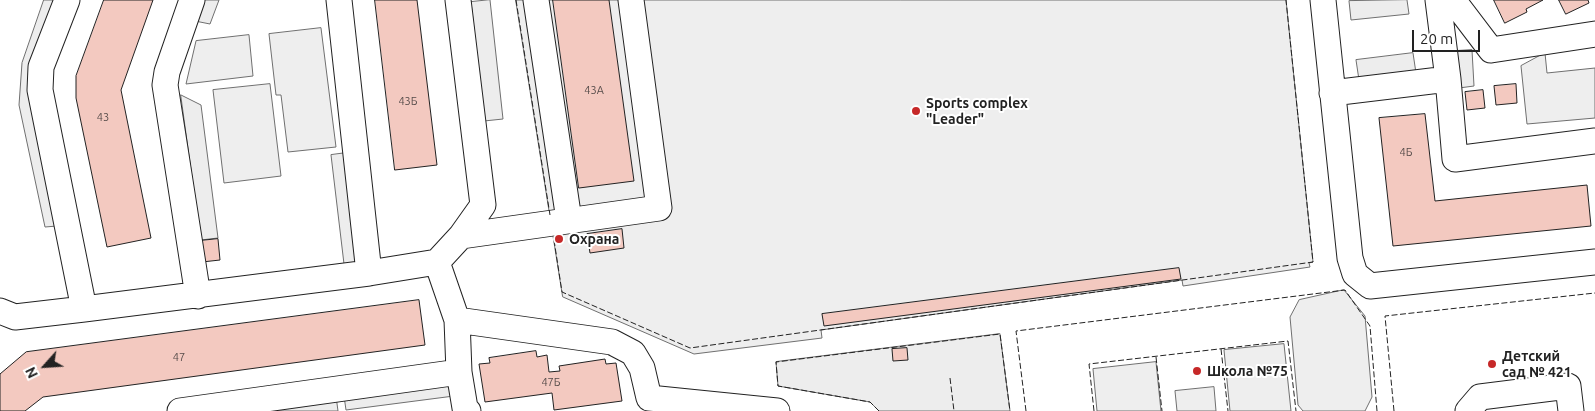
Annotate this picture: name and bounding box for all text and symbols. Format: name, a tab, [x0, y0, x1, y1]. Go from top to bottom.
scale bar	[1415, 20, 1482, 52]
text: 20 m	[1420, 30, 1453, 47]
house number: 43А	[584, 83, 604, 97]
house number: 43Б	[398, 94, 418, 108]
place label: Sports complex "Leader"	[926, 95, 1028, 128]
marker: Sports complex "Leader"	[910, 105, 922, 117]
house number: 43	[97, 110, 109, 124]
house number: 4Б	[1400, 145, 1412, 159]
place label: Охрана	[569, 231, 619, 247]
marker: Охрана	[553, 233, 565, 245]
north arrow	[20, 341, 70, 391]
place label: Детский сад № 421	[1502, 348, 1572, 381]
house number: 47	[173, 350, 185, 364]
marker: Детский сад № 421	[1486, 358, 1498, 370]
place label: Школа №75	[1207, 363, 1288, 379]
text: N	[22, 364, 41, 381]
marker: Школа №75	[1191, 365, 1203, 377]
house number: 47Б	[541, 375, 561, 389]

